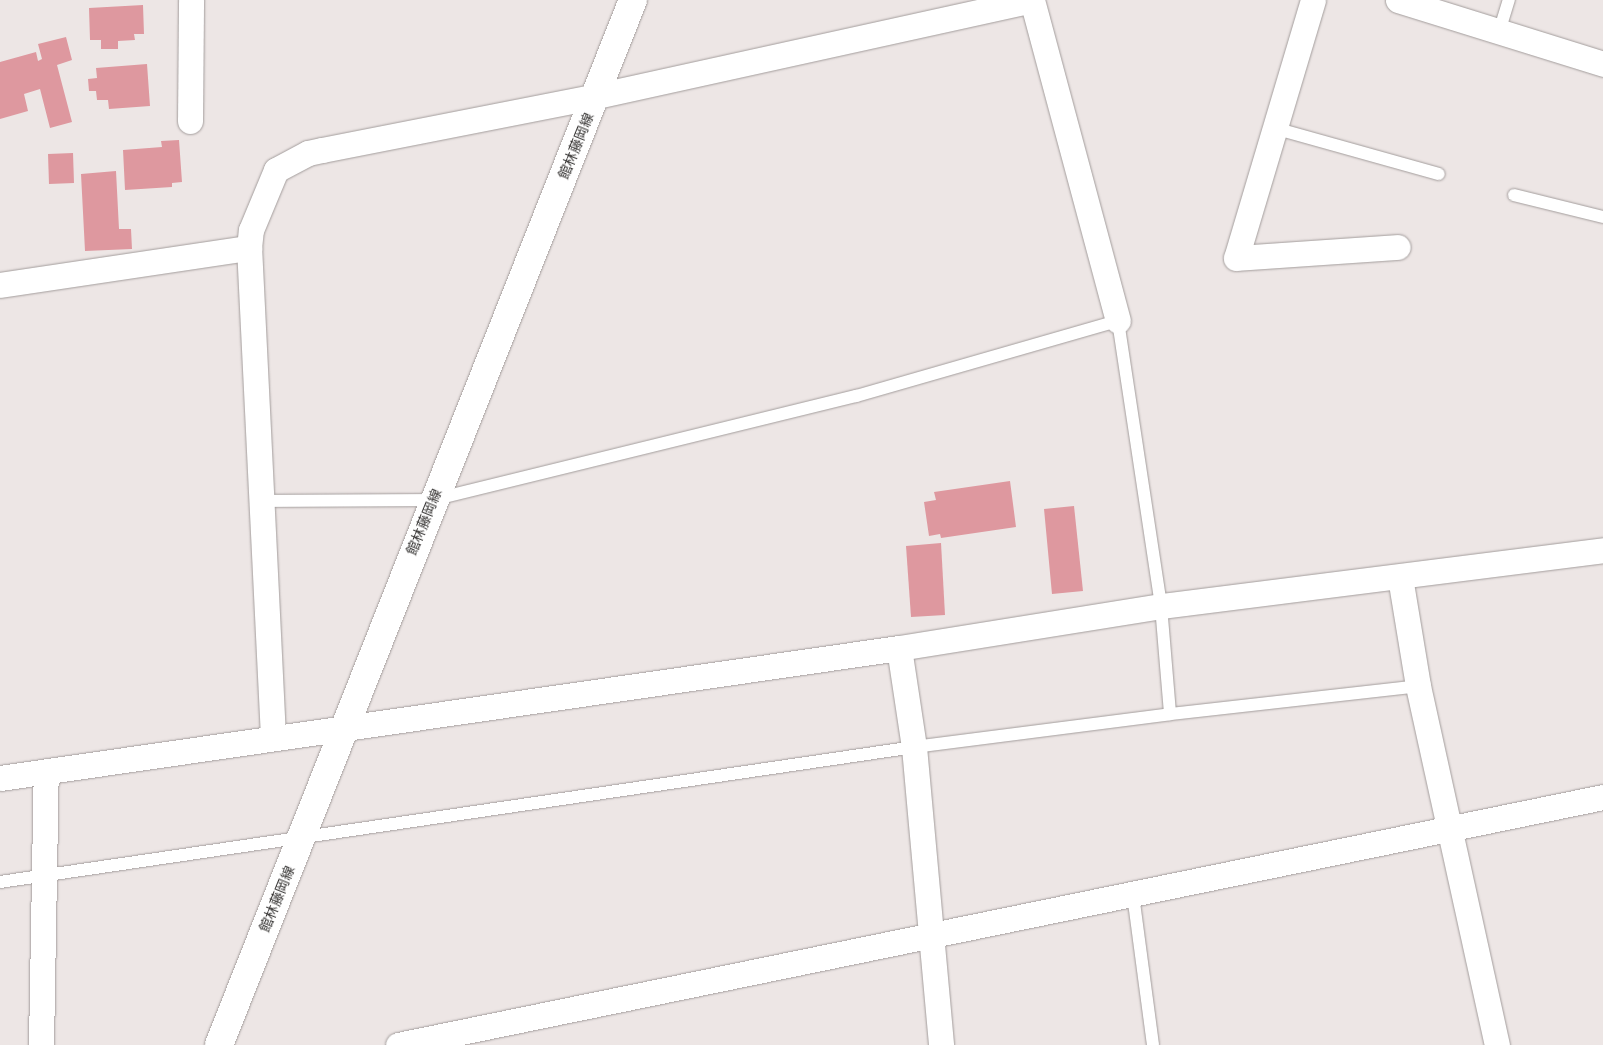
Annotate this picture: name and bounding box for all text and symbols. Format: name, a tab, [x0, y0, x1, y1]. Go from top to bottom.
street label: 館林藤岡線	[555, 110, 597, 182]
street label: 館林藤岡線	[403, 486, 445, 558]
street label: 館林藤岡線	[256, 863, 298, 935]

